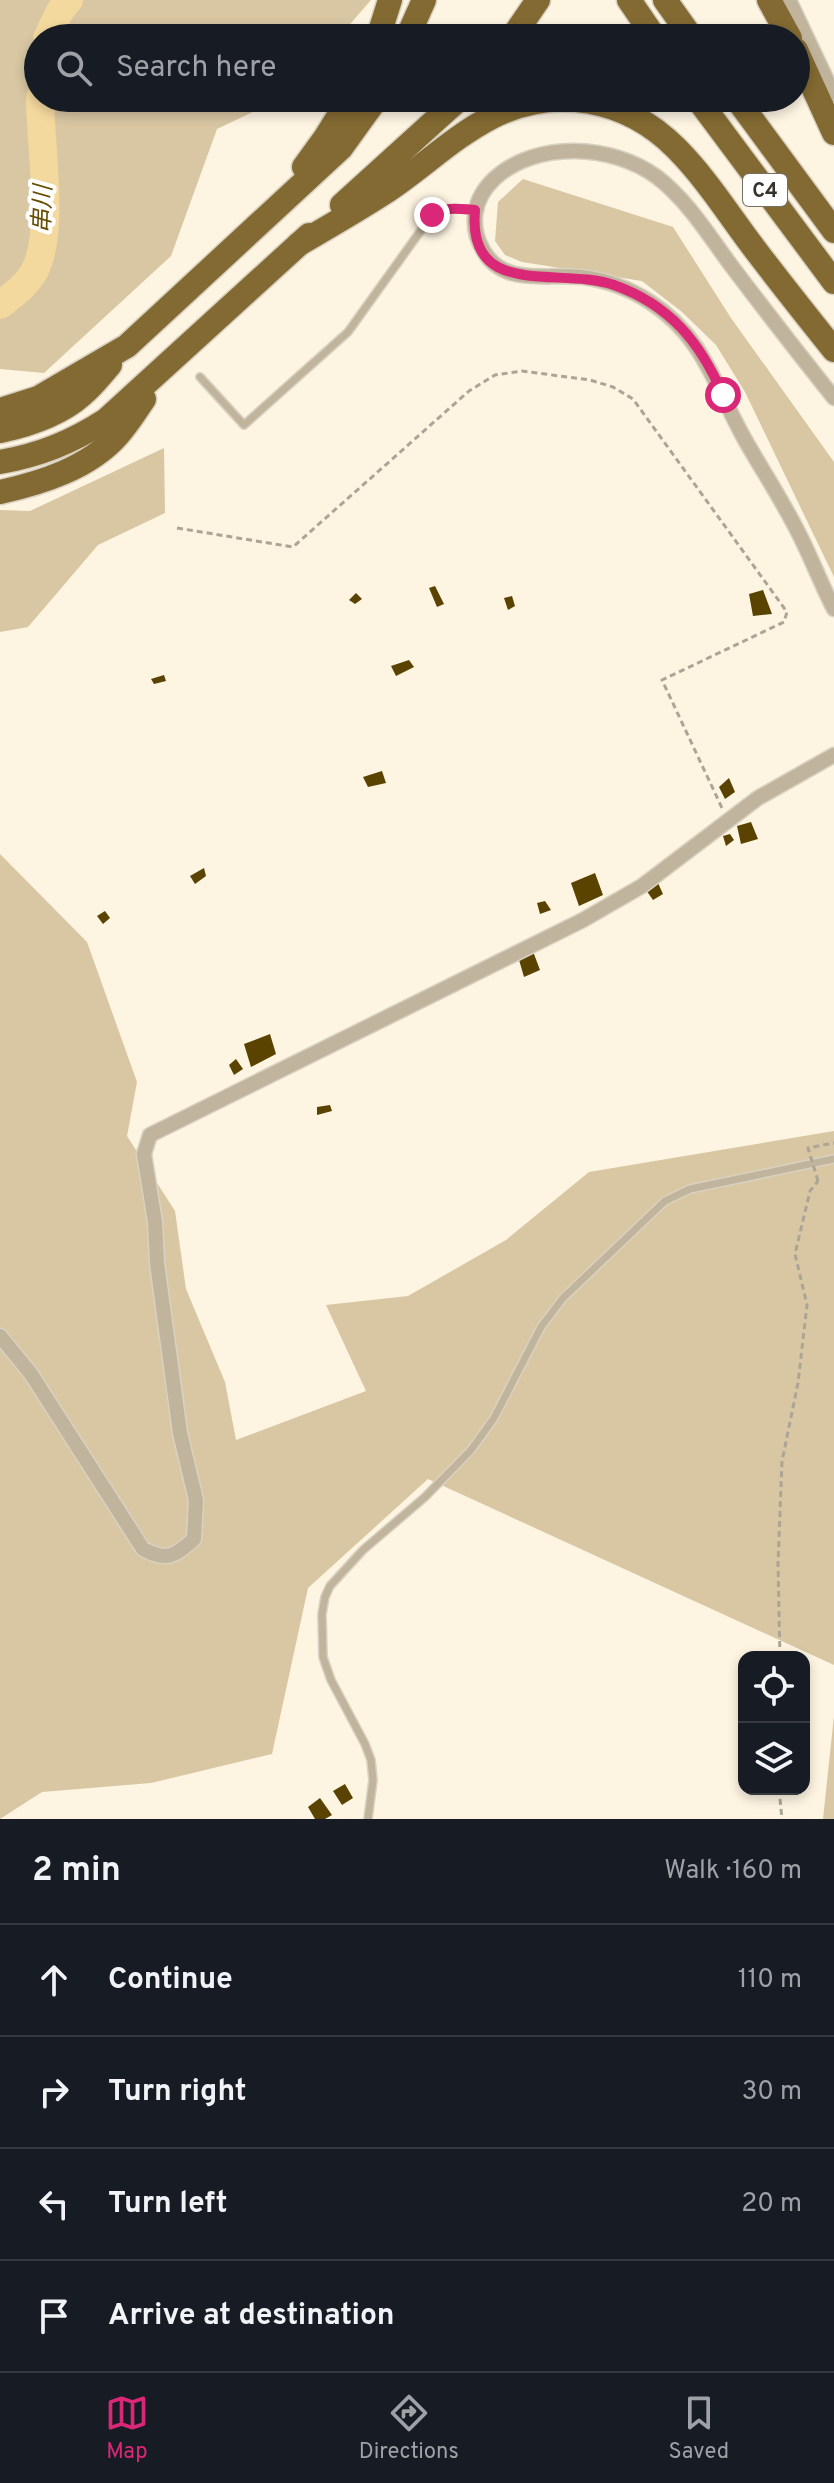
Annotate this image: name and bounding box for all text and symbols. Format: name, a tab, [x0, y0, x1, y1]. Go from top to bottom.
search box	[24, 24, 810, 112]
icon: search	[52, 46, 96, 90]
text: Search here	[116, 50, 276, 87]
road number: C4	[743, 174, 787, 206]
water label: 串川	[28, 182, 60, 234]
route end	[414, 197, 450, 233]
route start	[705, 377, 741, 413]
map controls	[738, 1651, 810, 1795]
button: locate	[738, 1651, 810, 1723]
button: layers	[738, 1723, 810, 1795]
text: 2 min	[32, 1850, 121, 1893]
text: Walk · 160 m	[664, 1855, 802, 1888]
icon: ahead	[32, 1958, 76, 2002]
text: Continue	[108, 1962, 233, 1999]
text: 110 m	[738, 1964, 802, 1997]
icon: right	[32, 2070, 76, 2114]
text: Turn right	[108, 2074, 246, 2111]
text: 30 m	[742, 2076, 802, 2109]
icon: left	[32, 2182, 76, 2226]
text: Turn left	[108, 2186, 228, 2223]
text: 20 m	[741, 2188, 802, 2221]
icon: arrive	[32, 2294, 76, 2338]
text: Arrive at destination	[108, 2298, 394, 2335]
tab: Map	[105, 2391, 149, 2466]
tab: Directions	[359, 2391, 459, 2466]
tab: Saved	[669, 2391, 729, 2466]

